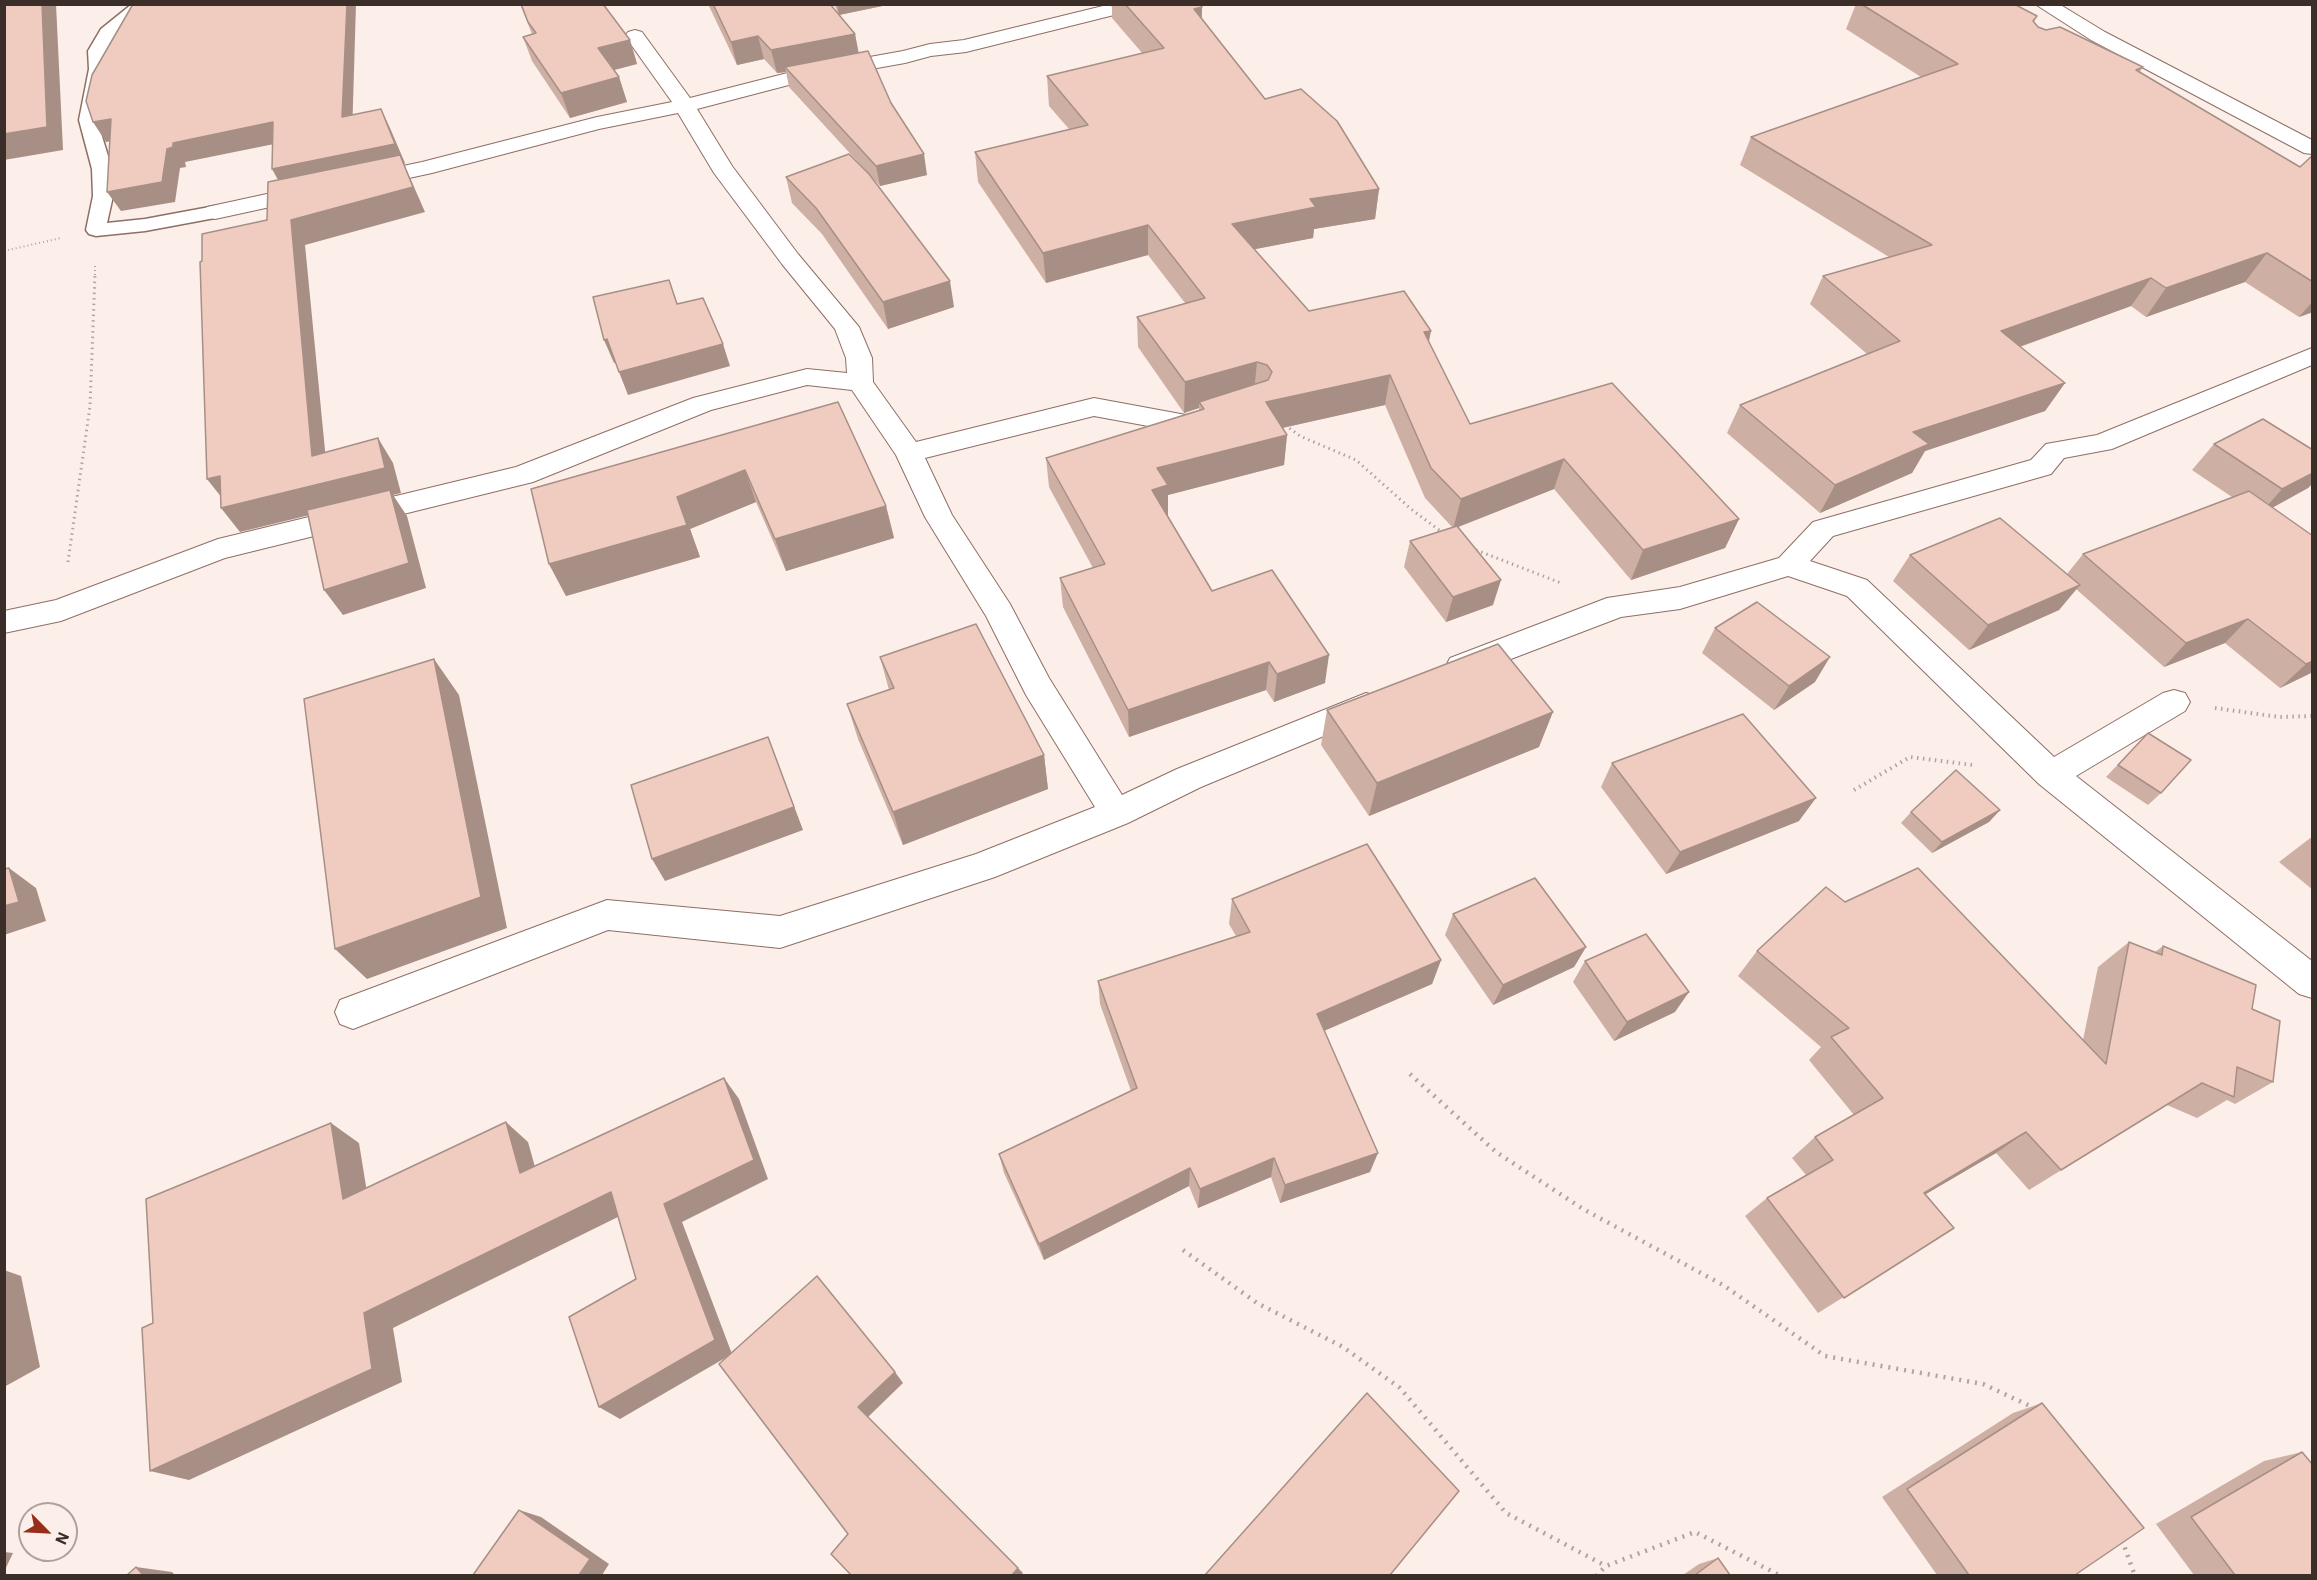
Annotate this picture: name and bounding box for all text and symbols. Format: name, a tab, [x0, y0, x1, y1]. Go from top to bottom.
north arrow	[18, 1502, 78, 1562]
text: N	[51, 1529, 74, 1548]

